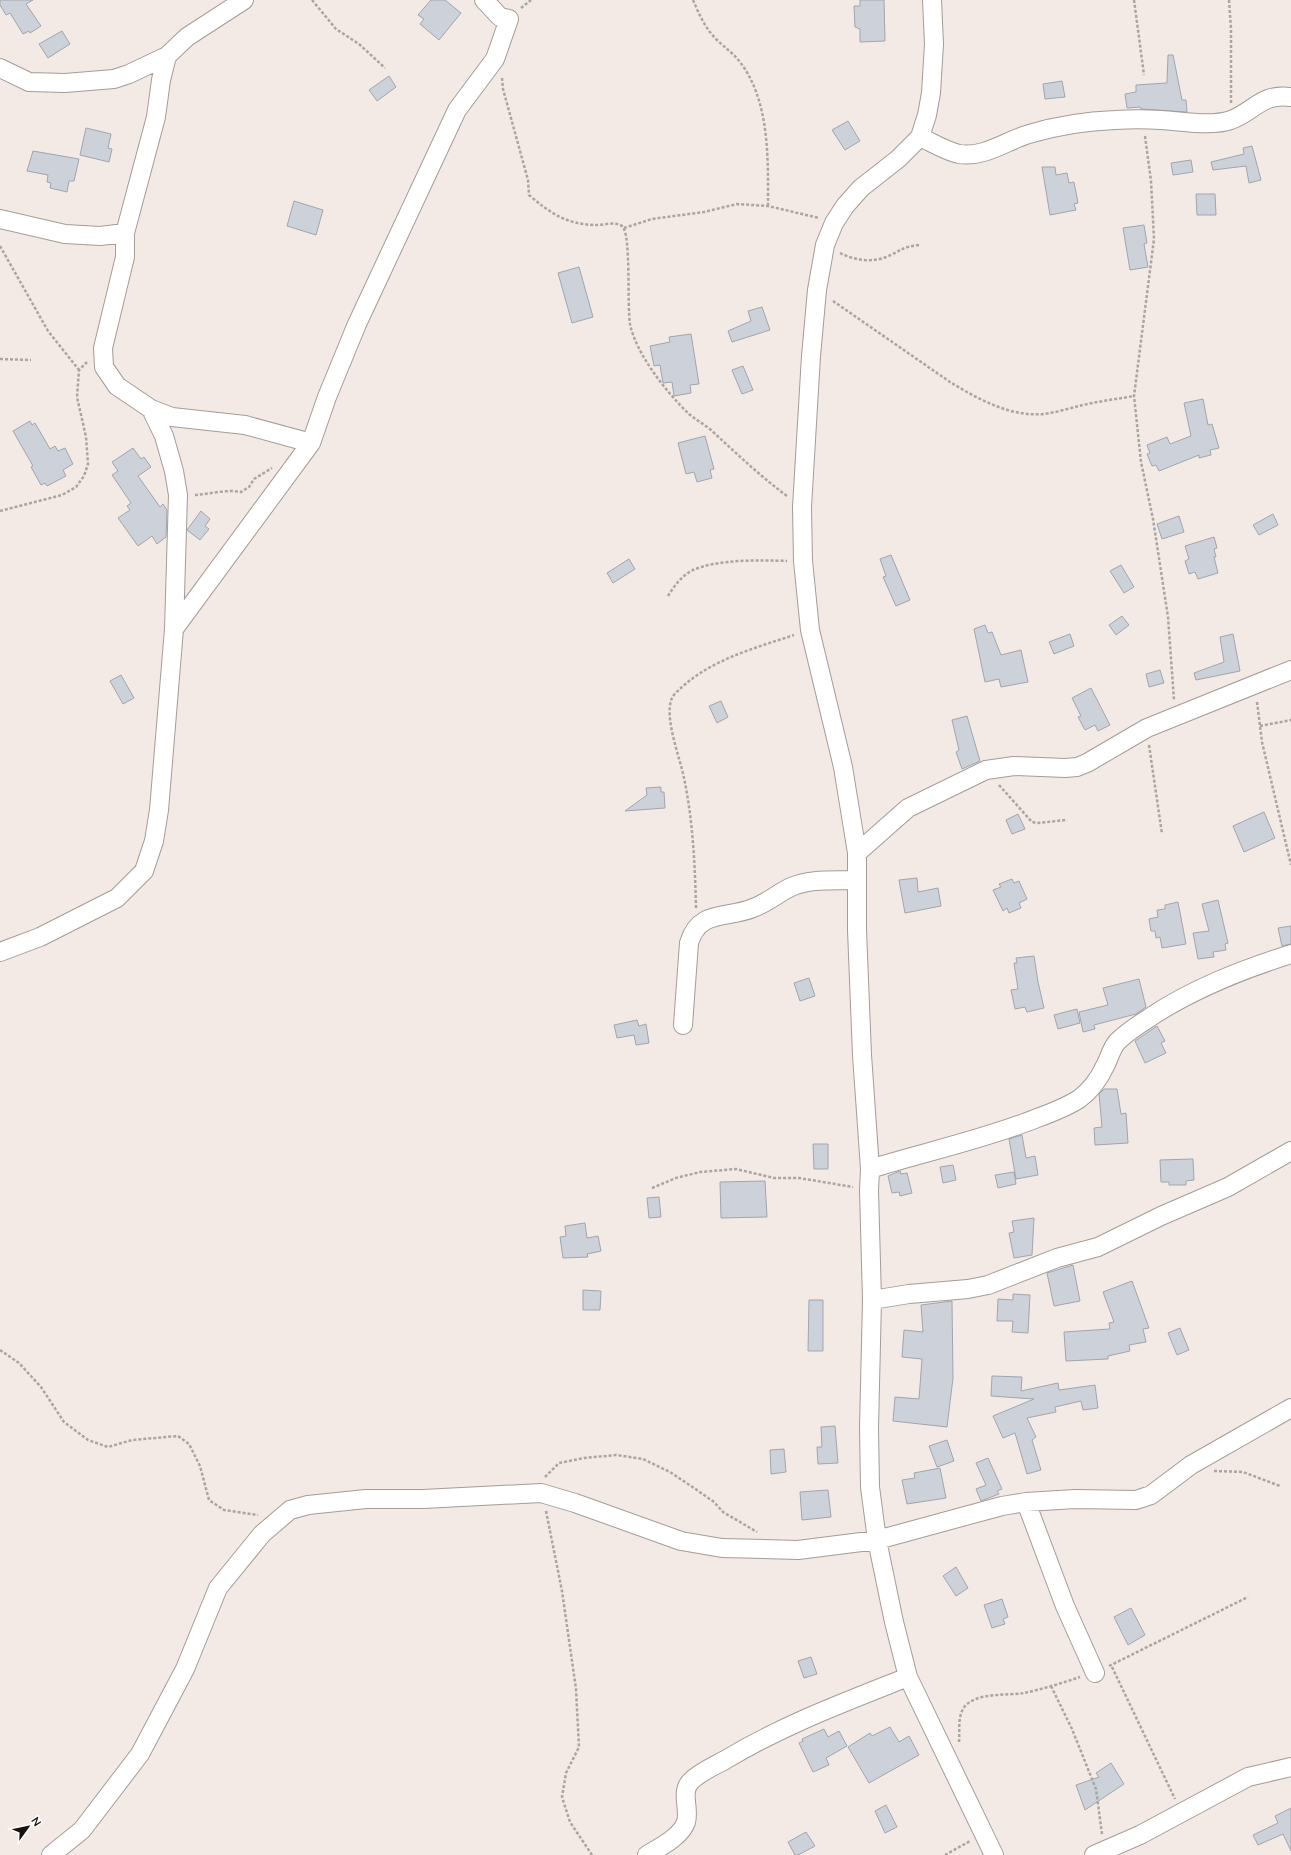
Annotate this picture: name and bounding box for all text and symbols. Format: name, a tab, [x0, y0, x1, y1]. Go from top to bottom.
north arrow	[8, 1807, 48, 1847]
text: N	[28, 1814, 45, 1829]

